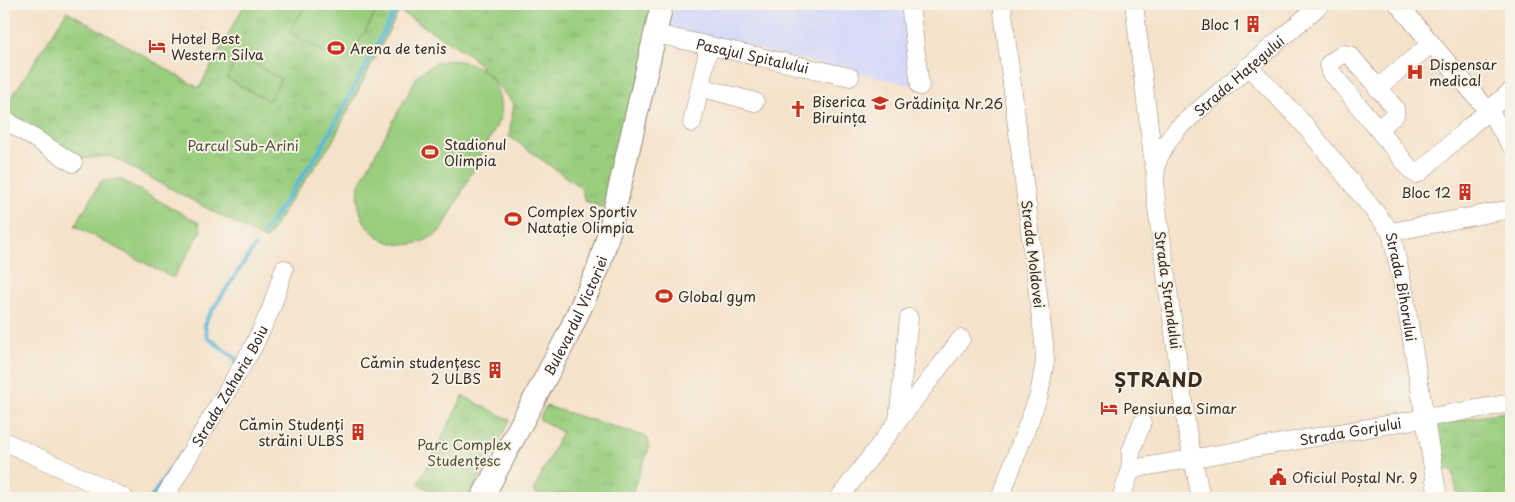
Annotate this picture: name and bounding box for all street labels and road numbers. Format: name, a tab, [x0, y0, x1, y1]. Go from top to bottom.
street label: Strada Hațegului	[1189, 30, 1289, 121]
street label: Pasajul Spitalului	[694, 33, 811, 78]
street label: Strada Moldovei	[1016, 199, 1050, 309]
street label: Strada Ștrandului	[1149, 230, 1187, 351]
street label: Strada Bihorului	[1381, 230, 1422, 343]
street label: Bulevardul Victoriei	[538, 253, 612, 379]
street label: Strada Zaharia Boiu	[186, 321, 273, 451]
street label: Strada Gorjului	[1298, 412, 1403, 450]

